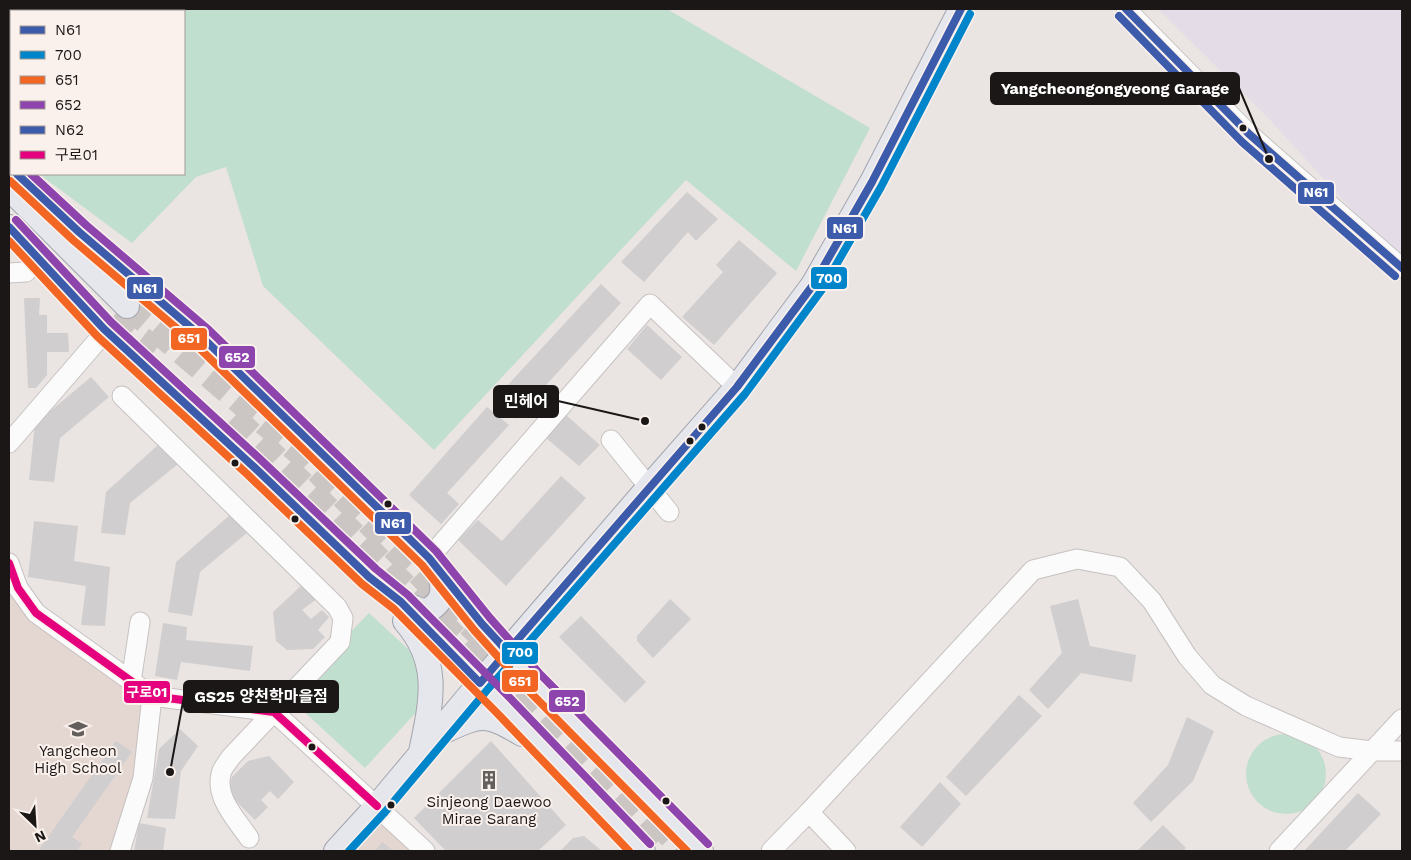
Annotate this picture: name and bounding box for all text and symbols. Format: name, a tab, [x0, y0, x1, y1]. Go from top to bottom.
legend	[10, 10, 185, 175]
text: N61	[55, 21, 81, 39]
text: 700	[55, 46, 82, 64]
text: 651	[55, 71, 79, 89]
callout: Yangcheongongyeong Garage	[991, 73, 1239, 104]
text: Yangcheongongyeong Garage	[1001, 79, 1229, 98]
text: 652	[55, 96, 82, 114]
text: N62	[55, 121, 84, 139]
unlabelled marker	[1238, 123, 1248, 133]
text: 구로01	[55, 146, 98, 164]
line badge: N61	[1297, 181, 1335, 205]
text: N61	[1304, 184, 1328, 200]
line badge: N61	[826, 216, 864, 240]
text: N61	[833, 220, 857, 236]
line badge: 700	[810, 266, 848, 290]
text: 700	[816, 270, 842, 286]
line badge: N61	[126, 276, 164, 300]
text: N61	[133, 280, 157, 296]
line badge: 651	[170, 327, 208, 351]
text: 651	[178, 330, 200, 346]
line badge: 652	[218, 345, 256, 369]
text: 652	[224, 349, 250, 365]
callout: 민헤어	[494, 386, 558, 417]
text: 민헤어	[504, 392, 548, 411]
unlabelled marker	[697, 422, 707, 432]
unlabelled marker	[685, 436, 695, 446]
unlabelled marker	[230, 458, 240, 468]
unlabelled marker	[383, 499, 393, 509]
line badge: N61	[374, 511, 412, 535]
unlabelled marker	[290, 514, 300, 524]
text: N61	[381, 515, 405, 531]
line badge: 700	[501, 641, 539, 665]
text: 700	[507, 644, 533, 660]
line badge: 651	[501, 669, 539, 693]
text: 651	[509, 673, 531, 689]
line badge: 구로01	[123, 680, 171, 704]
callout: GS25 양천학마을점	[184, 681, 338, 712]
text: 구로01	[127, 684, 167, 700]
text: GS25 양천학마을점	[194, 687, 328, 706]
line badge: 652	[548, 689, 586, 713]
text: 652	[554, 693, 580, 709]
school or university icon: Yangcheon High School	[67, 718, 89, 740]
place label: Yangcheon High School	[34, 742, 122, 777]
unlabelled marker	[307, 742, 317, 752]
building icon: Sinjeong Daewoo Mirae Sarang	[478, 769, 500, 791]
place label: Sinjeong Daewoo Mirae Sarang	[427, 793, 551, 828]
unlabelled marker	[661, 796, 671, 806]
north arrow	[10, 800, 60, 850]
unlabelled marker	[386, 800, 396, 810]
text: N	[32, 827, 49, 846]

